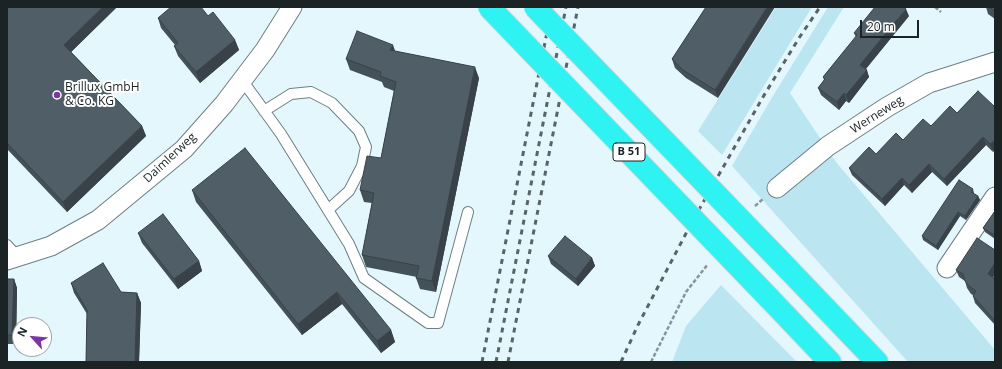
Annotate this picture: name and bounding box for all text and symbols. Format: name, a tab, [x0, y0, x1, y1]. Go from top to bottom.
scale bar	[862, 12, 921, 38]
text: 20 m	[867, 18, 895, 35]
place label: Brillux GmbH & Co. KG	[65, 81, 140, 109]
marker: Brillux GmbH & Co. KG	[52, 90, 62, 100]
street label: Werneweg	[848, 93, 906, 137]
street label: Daimlerweg	[141, 130, 199, 186]
road number: B 51	[613, 143, 645, 161]
north arrow	[12, 317, 52, 357]
text: N	[13, 324, 30, 339]

